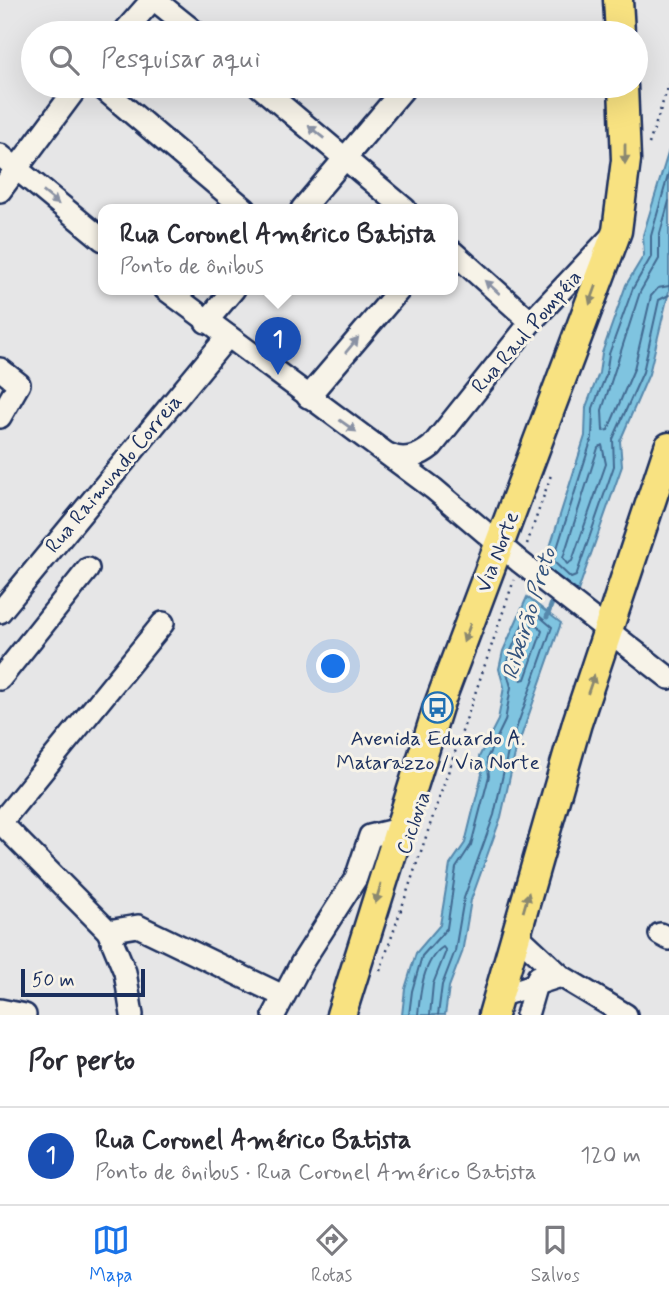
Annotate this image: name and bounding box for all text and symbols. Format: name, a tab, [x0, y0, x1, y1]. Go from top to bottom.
search box	[21, 21, 648, 98]
icon: search	[45, 41, 83, 79]
text: Pesquisar aqui	[101, 43, 260, 77]
one-way arrow	[307, 125, 324, 140]
one-way arrow	[619, 143, 631, 165]
one-way arrow	[42, 190, 60, 205]
popup	[98, 204, 458, 295]
text: Rua Coronel Américo Batista	[120, 218, 436, 252]
text: Ponto de ônibus	[120, 252, 264, 282]
street label: Rua Raul Pompéia	[465, 264, 589, 400]
one-way arrow	[484, 279, 501, 295]
one-way arrow	[587, 285, 598, 306]
pin: 1	[255, 317, 301, 375]
one-way arrow	[344, 337, 359, 354]
street label: Rua Raimundo Correia	[39, 389, 189, 559]
one-way arrow	[339, 419, 357, 433]
street label: Via Norte	[470, 507, 526, 597]
water label: Ribeirão Preto	[496, 544, 565, 683]
one-way arrow	[461, 622, 472, 643]
your location	[316, 649, 350, 683]
one-way arrow	[586, 674, 596, 695]
bus stop icon: Avenida Eduardo A. Matarazzo / Via Norte	[421, 690, 455, 724]
place label: Avenida Eduardo A. Matarazzo / Via Norte	[336, 725, 540, 777]
street label: Ciclovia	[390, 788, 438, 858]
one-way arrow	[373, 884, 383, 905]
one-way arrow	[521, 892, 531, 913]
scale bar	[21, 966, 145, 998]
text: 50 m	[32, 968, 75, 993]
text: Por perto	[28, 1041, 135, 1080]
text: Rua Coronel Américo Batista	[95, 1124, 411, 1158]
text: 1	[46, 1141, 56, 1171]
text: 120 m	[580, 1141, 641, 1171]
text: Ponto de ônibus · Rua Coronel Américo Batista	[95, 1158, 537, 1188]
tab: Mapa	[89, 1221, 133, 1288]
tab: Rotas	[311, 1221, 352, 1288]
tab: Salvos	[531, 1221, 580, 1288]

